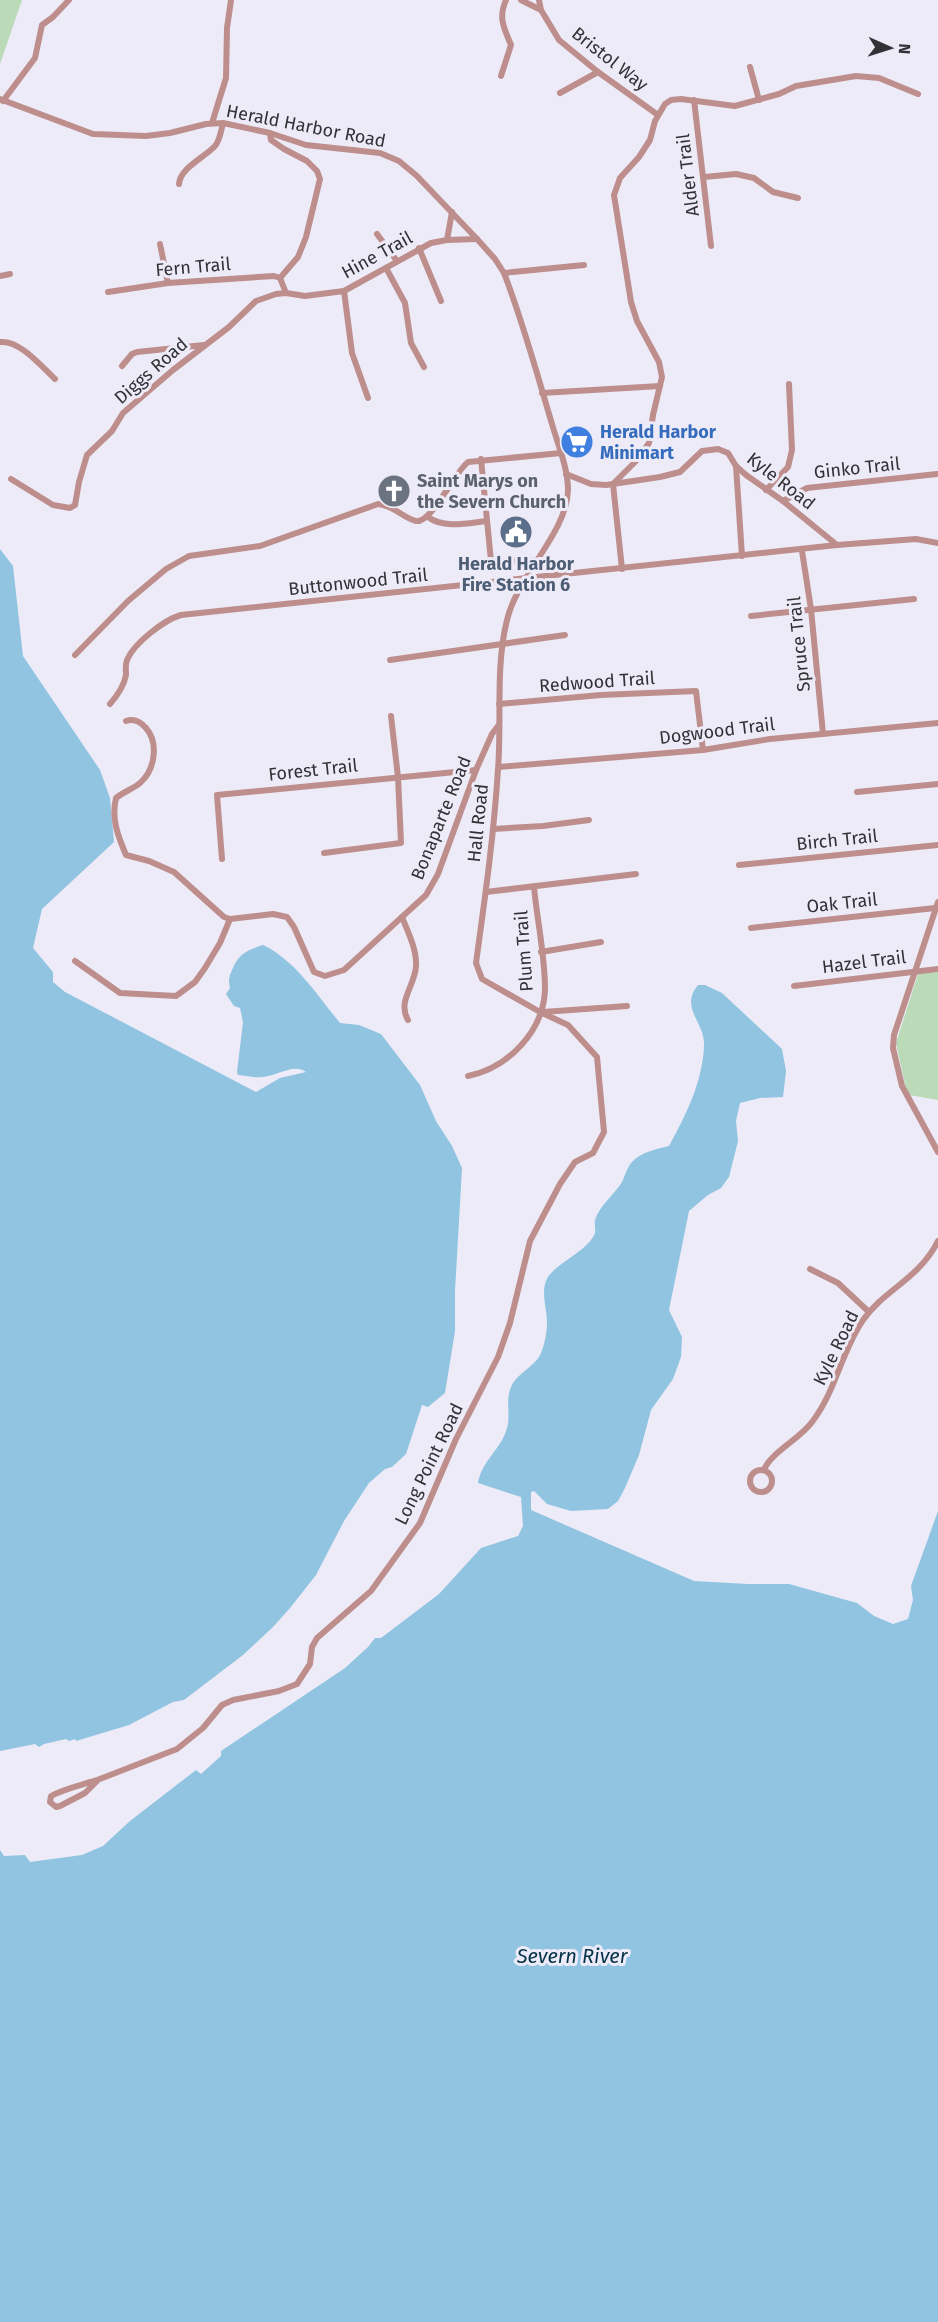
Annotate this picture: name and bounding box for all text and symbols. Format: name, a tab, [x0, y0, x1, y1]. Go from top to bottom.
north arrow	[860, 18, 920, 78]
street label: Bristol Way	[567, 22, 653, 96]
text: N	[895, 43, 914, 55]
street label: Herald Harbor Road	[224, 100, 388, 152]
street label: Alder Trail	[672, 132, 704, 218]
street label: Hine Trail	[338, 227, 416, 283]
street label: Fern Trail	[154, 253, 232, 281]
street label: Diggs Road	[110, 333, 192, 409]
place label: Herald Harbor Minimart	[600, 421, 717, 464]
supermarket icon: Herald Harbor Minimart	[559, 424, 595, 460]
street label: Kyle Road	[742, 448, 820, 514]
street label: Ginko Trail	[813, 453, 901, 483]
place label: Saint Marys on the Severn Church	[417, 470, 566, 513]
church icon: Saint Marys on the Severn Church	[376, 473, 412, 509]
public building icon: Herald Harbor Fire Station 6	[498, 514, 534, 550]
place label: Herald Harbor Fire Station 6	[458, 553, 575, 596]
street label: Buttonwood Trail	[287, 564, 429, 600]
street label: Spruce Trail	[783, 595, 815, 693]
street label: Redwood Trail	[538, 667, 656, 697]
street label: Dogwood Trail	[658, 713, 776, 749]
street label: Bonaparte Road	[406, 753, 476, 883]
street label: Forest Trail	[267, 754, 359, 786]
street label: Hall Road	[463, 783, 493, 863]
street label: Birch Trail	[795, 825, 879, 855]
street label: Oak Trail	[805, 888, 879, 918]
street label: Plum Trail	[510, 910, 538, 992]
street label: Hazel Trail	[821, 946, 907, 978]
street label: Kyle Road	[808, 1307, 864, 1389]
street label: Long Point Road	[390, 1400, 468, 1528]
water label: Severn River	[516, 1944, 629, 1968]

